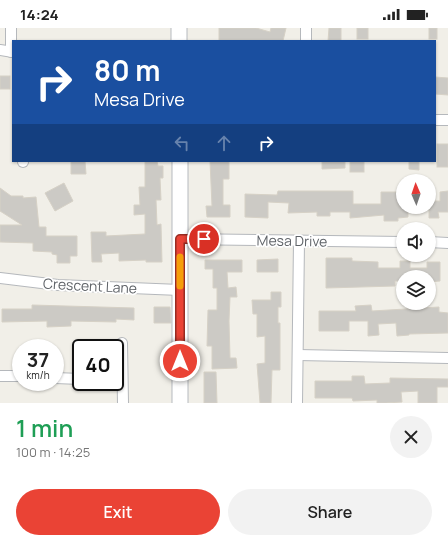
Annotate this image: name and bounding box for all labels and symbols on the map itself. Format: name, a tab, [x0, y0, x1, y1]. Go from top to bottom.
north arrow	[396, 174, 436, 214]
pin	[187, 222, 221, 256]
street label: Mesa Drive	[257, 230, 327, 251]
street label: Crescent Lane	[43, 274, 137, 297]
speed limit sign: 40	[72, 339, 124, 391]
position arrow	[159, 340, 201, 382]

